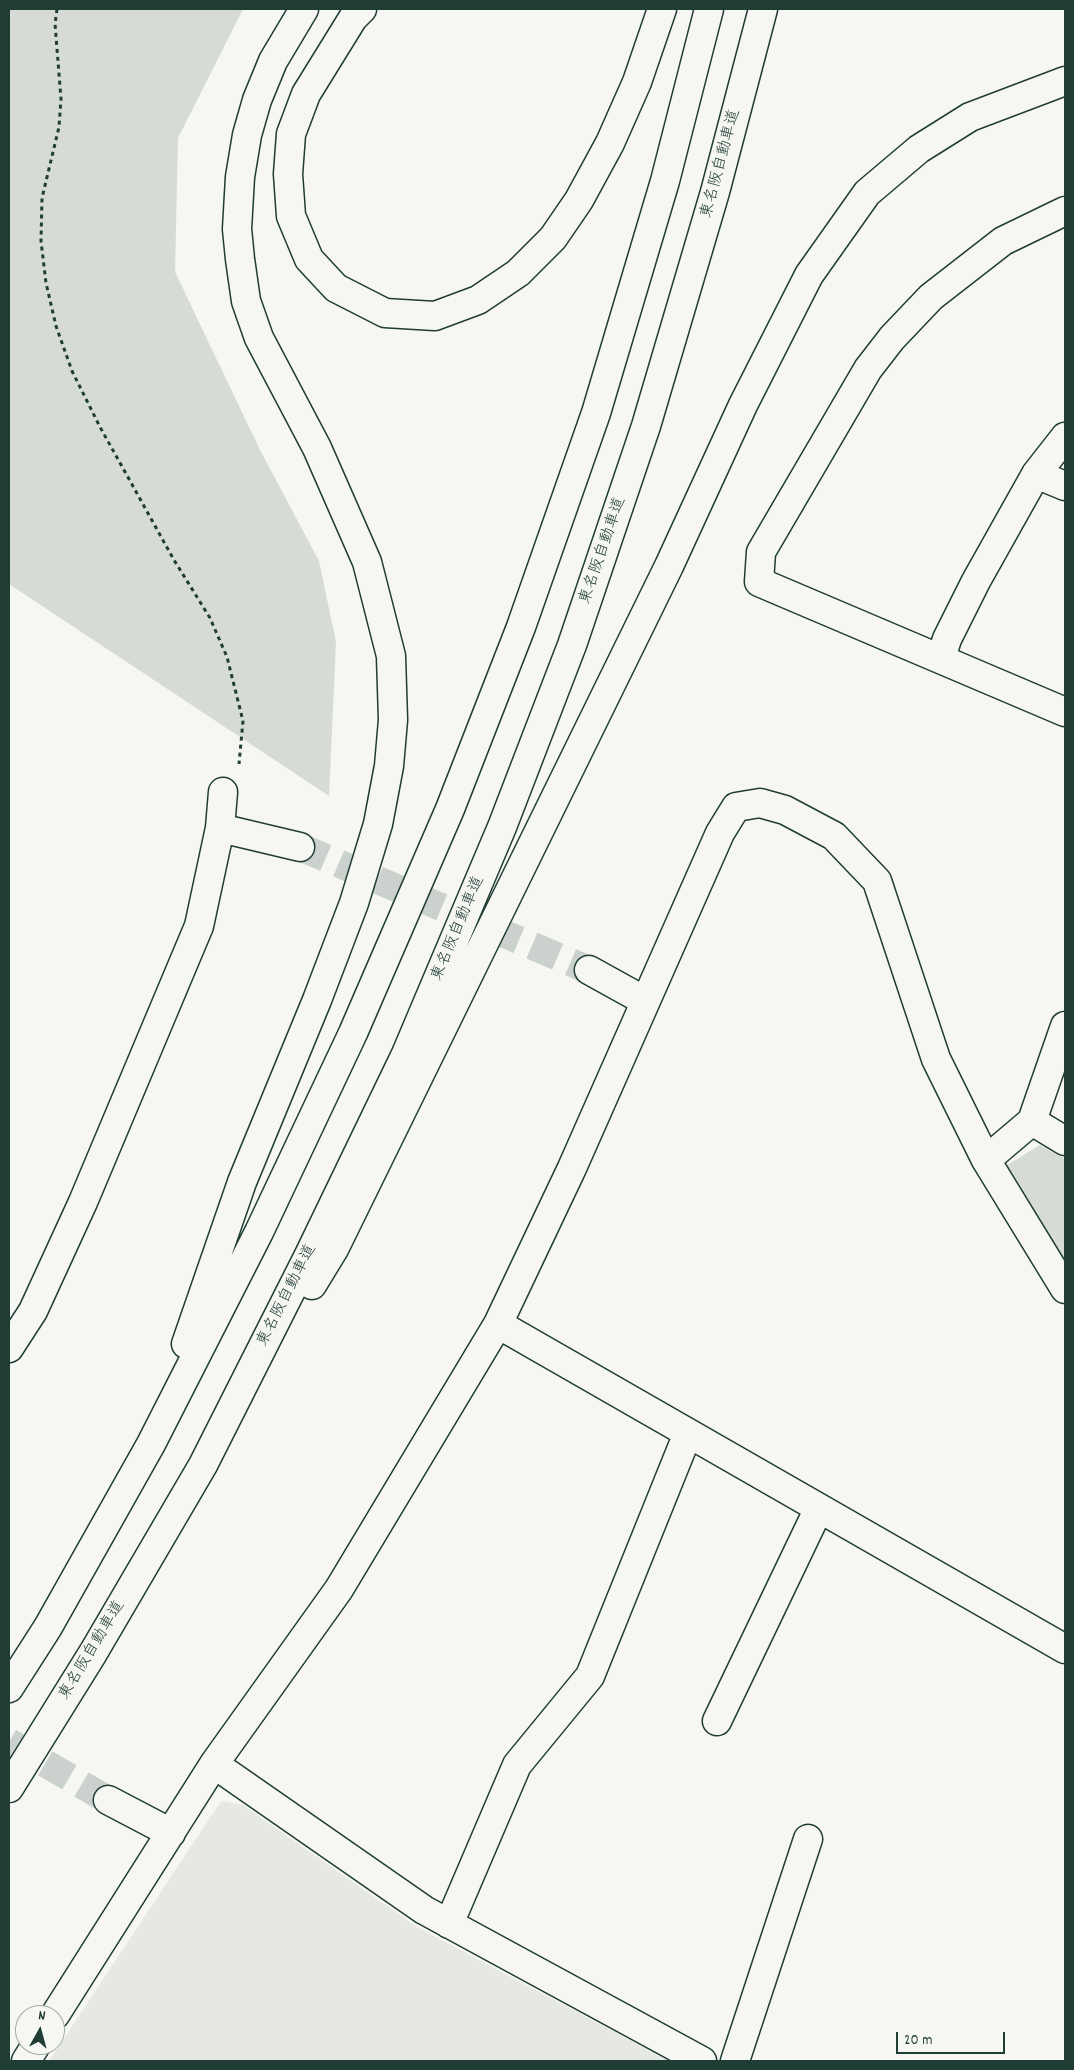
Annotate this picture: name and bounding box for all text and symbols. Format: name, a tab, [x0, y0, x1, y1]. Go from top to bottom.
street label: 東名阪自動車道	[698, 107, 746, 221]
street label: 東名阪自動車道	[577, 495, 631, 607]
street label: 東名阪自動車道	[428, 874, 490, 984]
street label: 東名阪自動車道	[254, 1242, 322, 1350]
street label: 東名阪自動車道	[56, 1598, 130, 1704]
north arrow	[15, 2005, 65, 2055]
text: N	[37, 2006, 46, 2026]
scale bar	[899, 2022, 1008, 2054]
text: 20 m	[904, 2030, 932, 2052]

